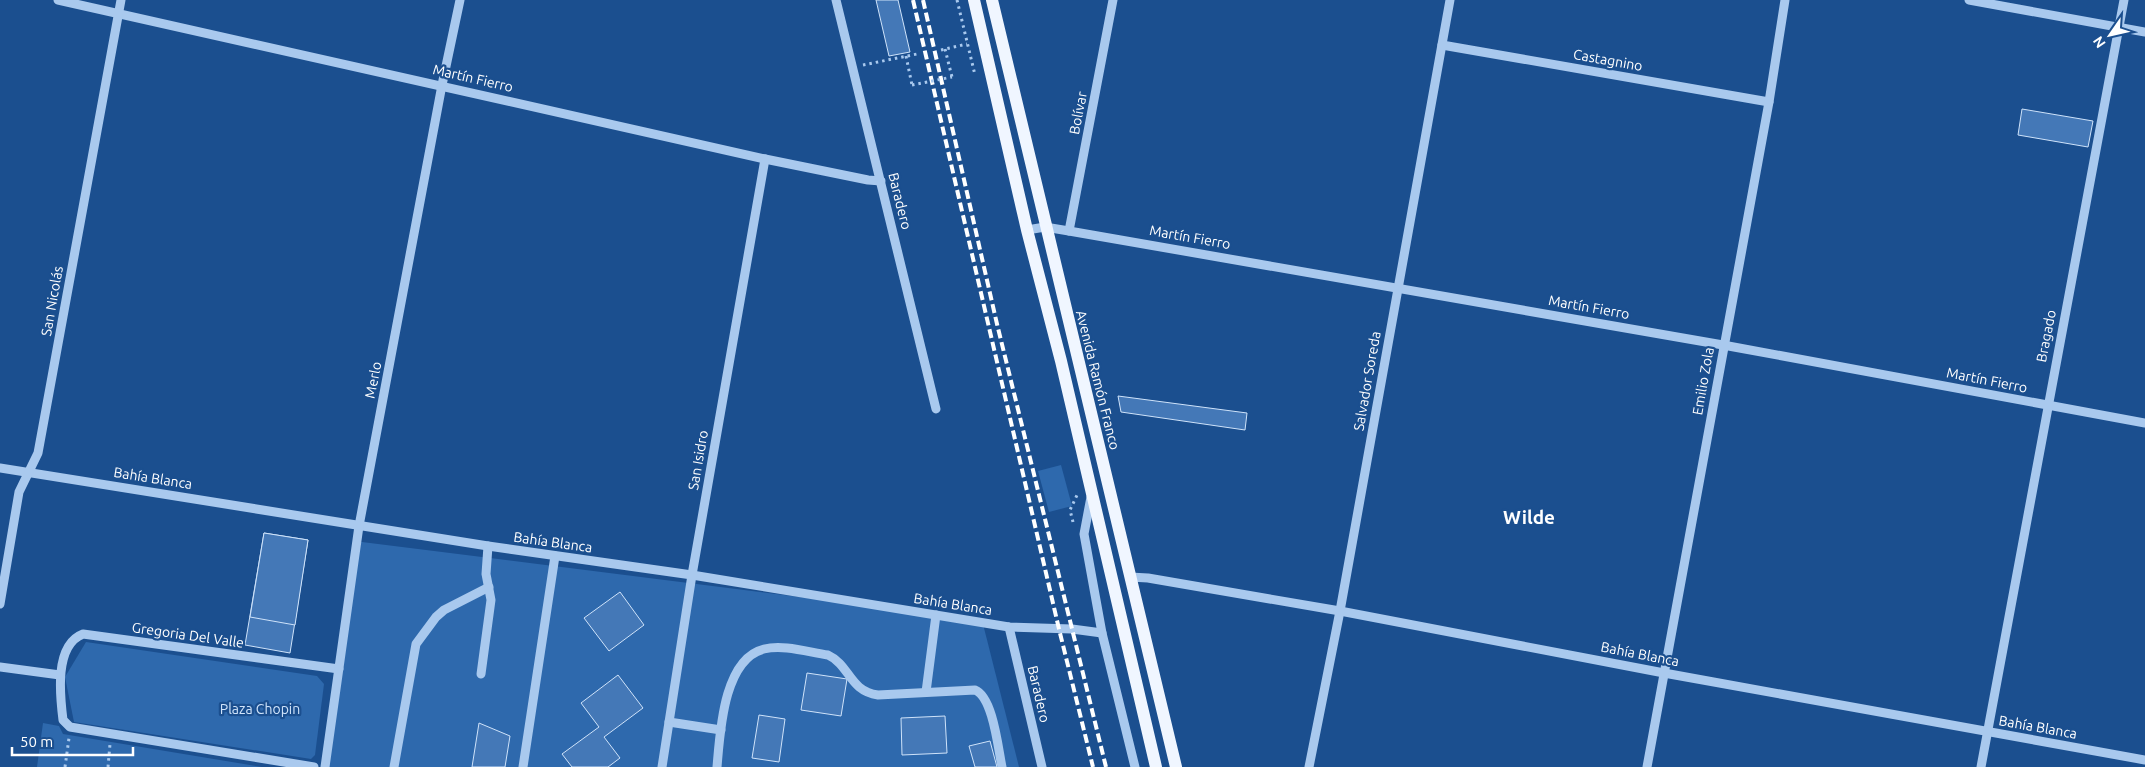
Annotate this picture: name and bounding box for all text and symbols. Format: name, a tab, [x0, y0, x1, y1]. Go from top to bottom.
north arrow	[2085, 10, 2135, 60]
text: N	[2090, 33, 2109, 51]
street label: Castagnino	[1572, 46, 1644, 74]
street label: Martín Fierro	[431, 61, 515, 95]
street label: Bolívar	[1066, 89, 1090, 136]
street label: Baradero	[885, 171, 915, 231]
street label: Martín Fierro	[1148, 222, 1232, 252]
street label: San Nicolás	[38, 265, 66, 337]
street label: Martín Fierro	[1547, 292, 1631, 322]
street label: Bragado	[2033, 308, 2059, 364]
street label: Avenida Ramón Franco	[1073, 309, 1123, 451]
street label: Salvador Soreda	[1350, 330, 1384, 432]
street label: Emilio Zola	[1689, 346, 1717, 416]
street label: Merlo	[362, 360, 384, 400]
street label: Martín Fierro	[1945, 364, 2029, 396]
street label: San Isidro	[685, 429, 711, 491]
street label: Bahía Blanca	[113, 464, 193, 492]
district label: Wilde	[1503, 506, 1555, 528]
street label: Bahía Blanca	[513, 529, 593, 555]
street label: Bahía Blanca	[913, 590, 993, 618]
street label: Gregoria Del Valle	[131, 619, 245, 651]
street label: Bahía Blanca	[1600, 639, 1680, 669]
street label: Baradero	[1025, 664, 1053, 724]
park label: Plaza Chopin	[220, 701, 300, 717]
street label: Bahía Blanca	[1998, 712, 2078, 742]
scale bar	[12, 724, 134, 756]
text: 50 m	[20, 733, 53, 750]

